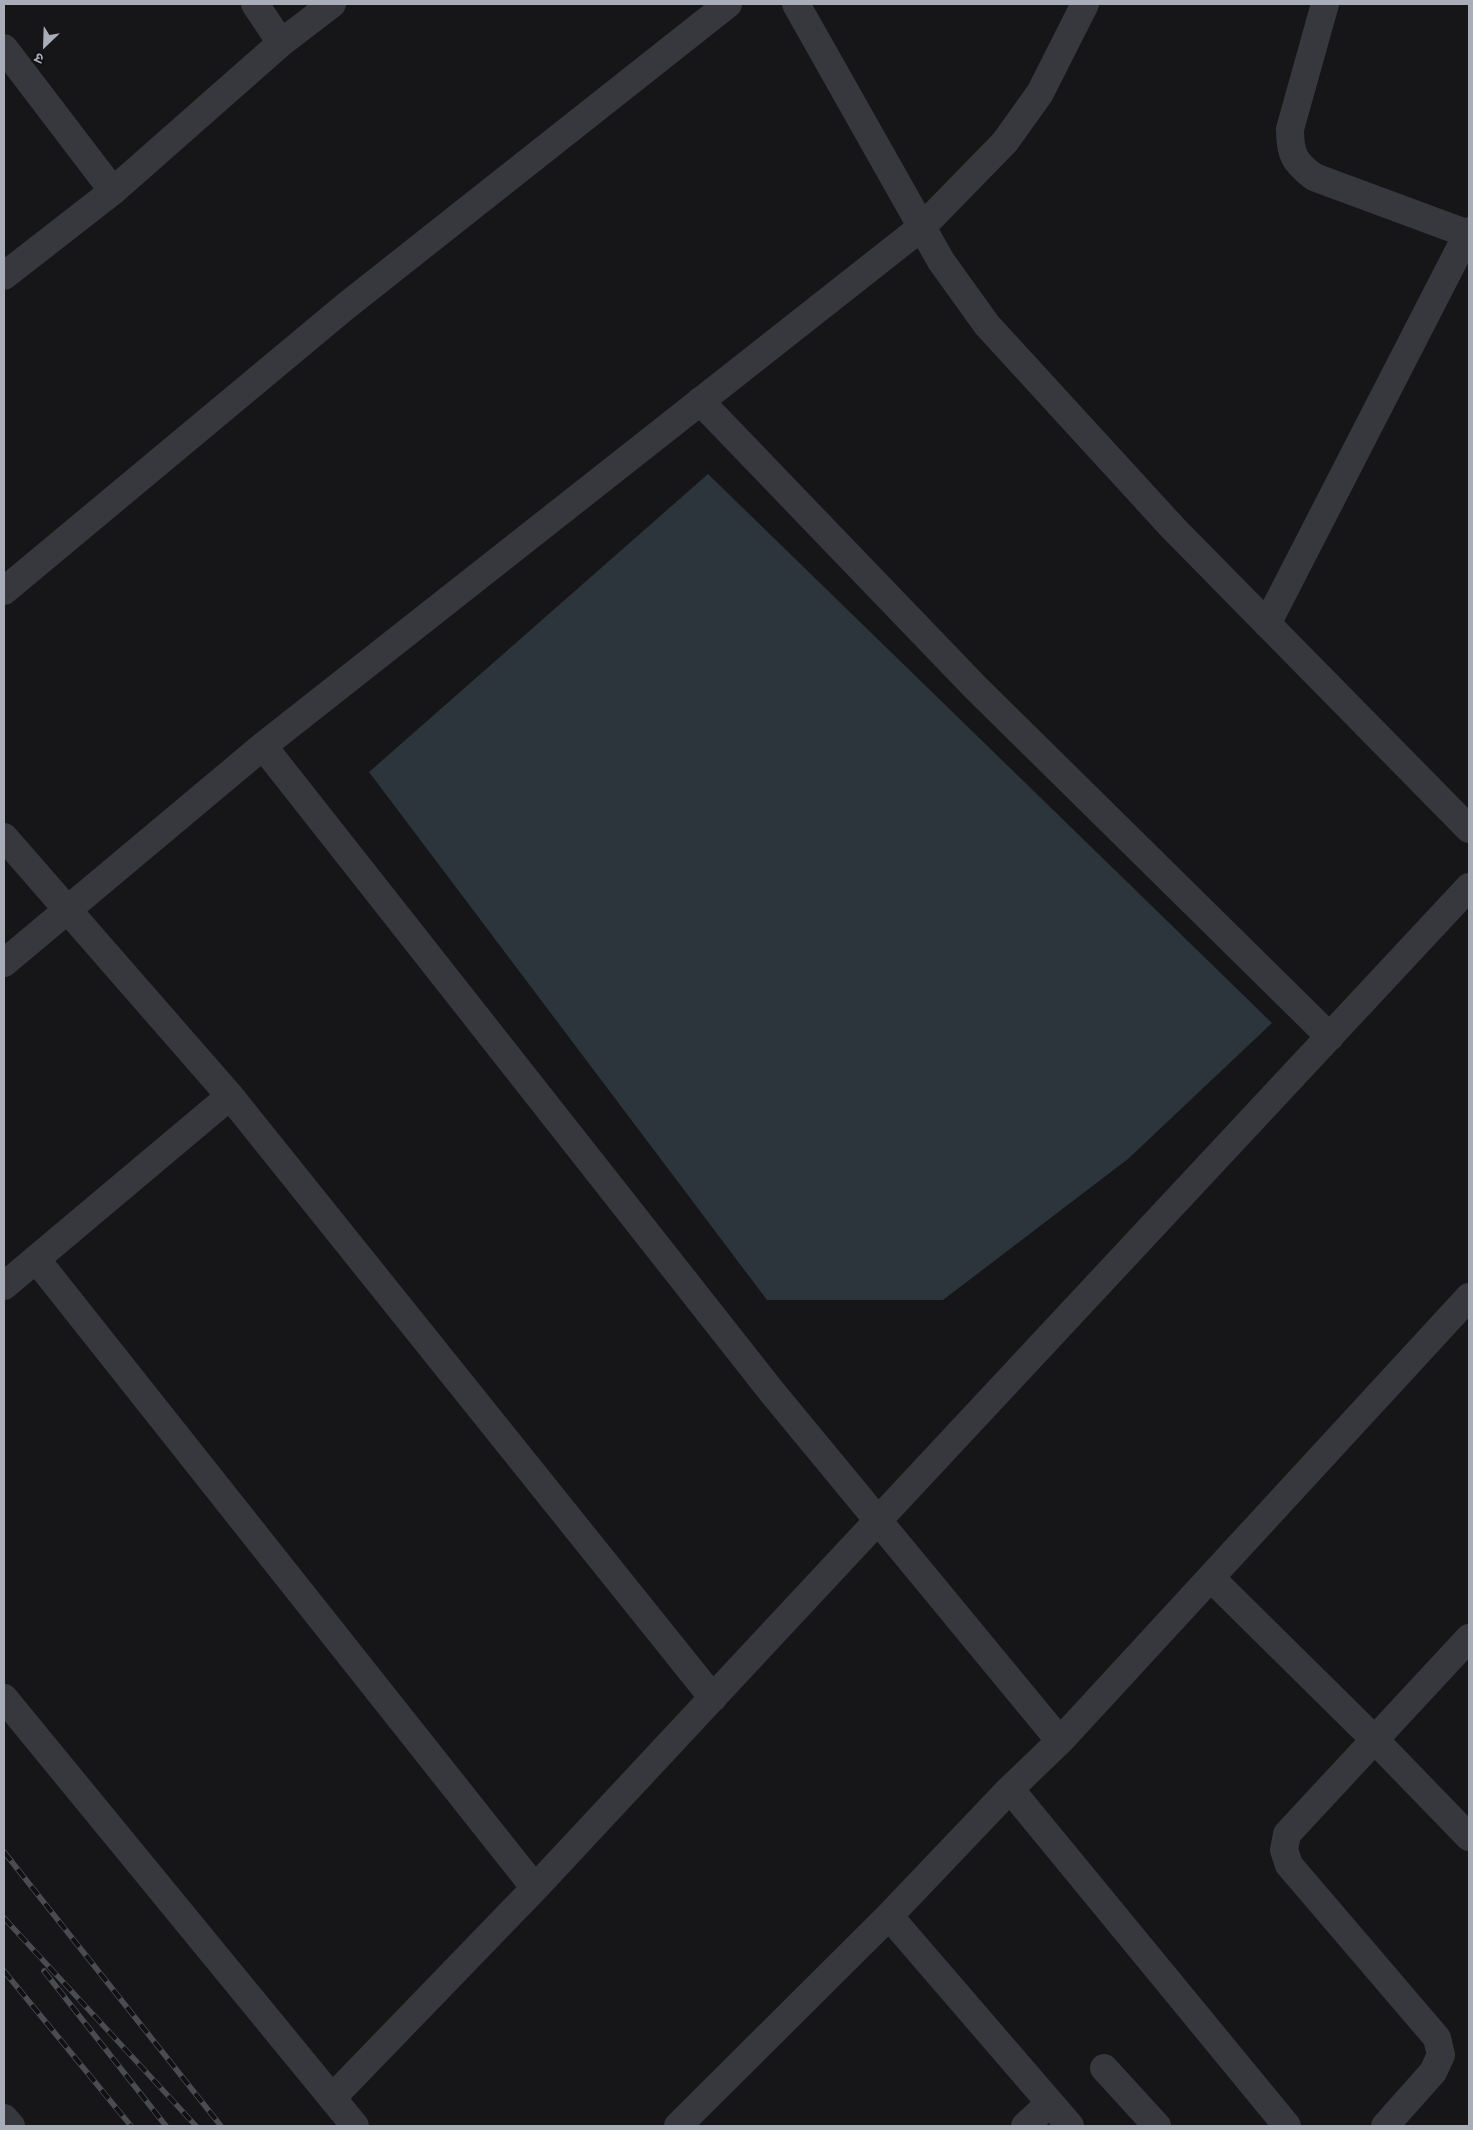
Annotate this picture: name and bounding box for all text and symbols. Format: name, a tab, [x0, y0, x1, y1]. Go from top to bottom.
north arrow	[20, 20, 70, 70]
text: उ	[31, 49, 46, 69]

